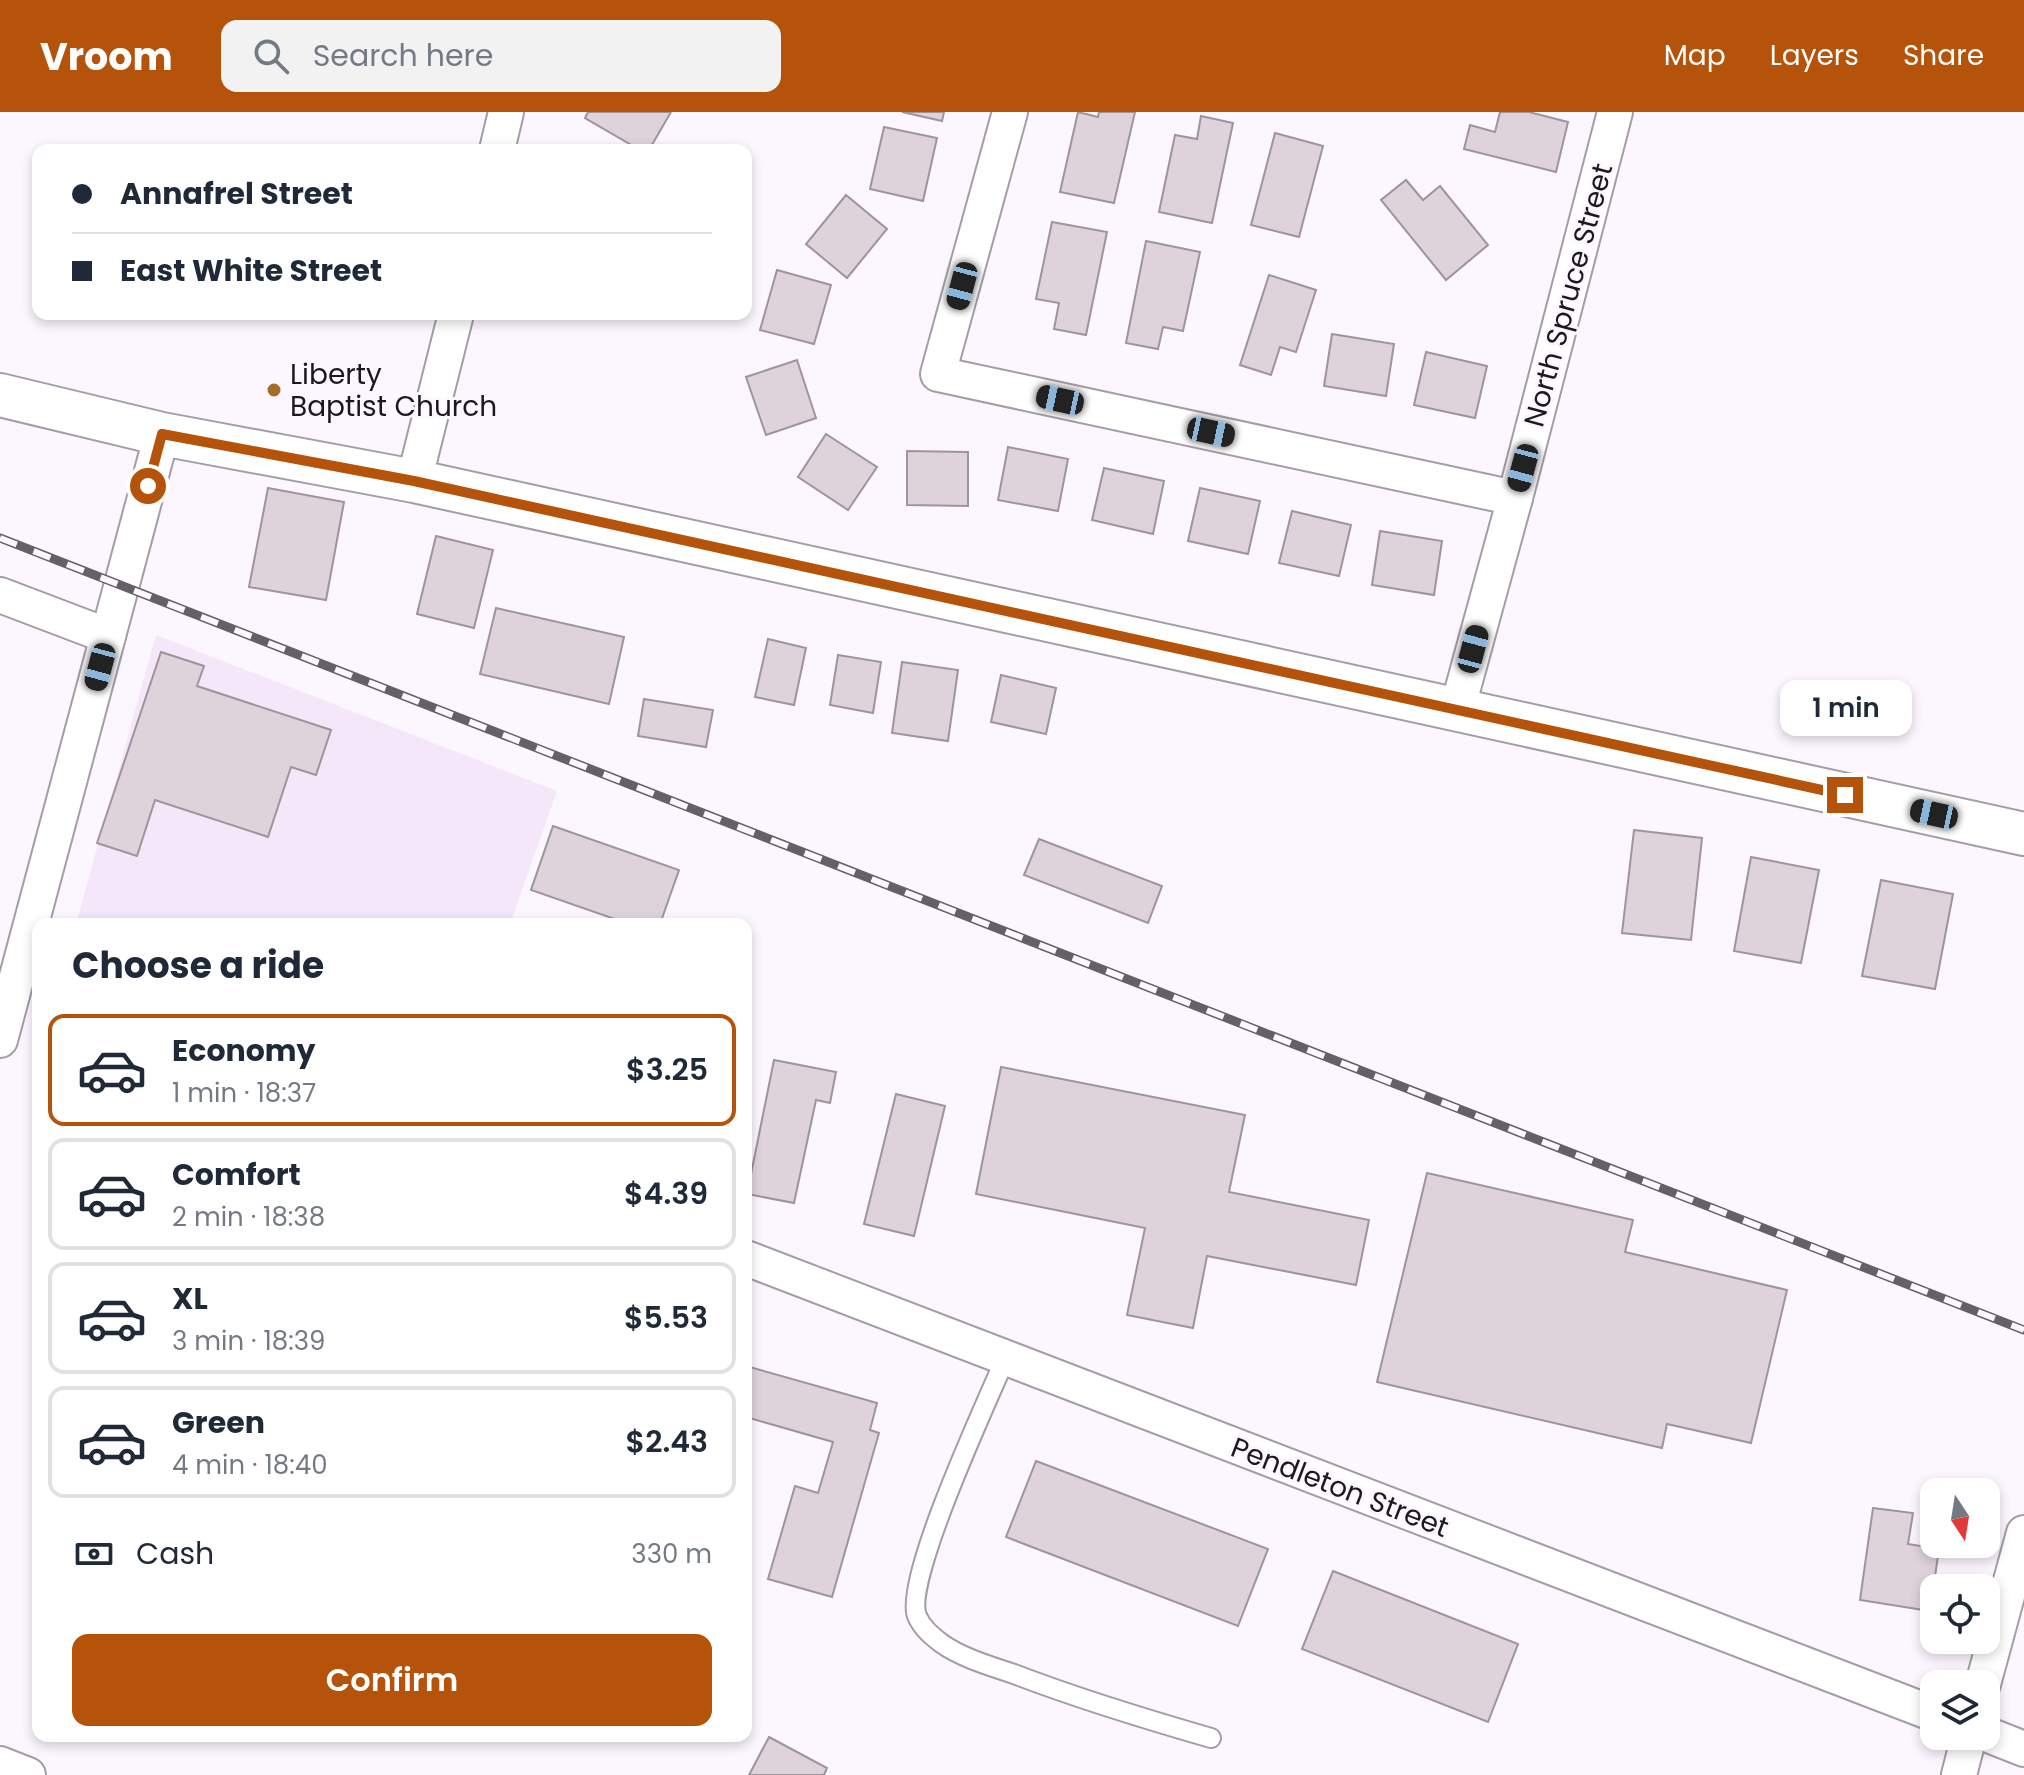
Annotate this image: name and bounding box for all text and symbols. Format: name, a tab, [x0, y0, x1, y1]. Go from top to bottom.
search box	[221, 20, 781, 92]
text: Vroom	[40, 30, 173, 83]
icon: search	[249, 34, 293, 78]
text: Search here	[313, 34, 493, 77]
text: Map	[1664, 36, 1726, 75]
text: Layers	[1770, 36, 1859, 75]
text: Share	[1903, 36, 1984, 75]
street label: North Spruce Street	[1515, 159, 1622, 431]
text: Annafrel Street	[120, 172, 353, 215]
text: East White Street	[120, 249, 382, 292]
car	[944, 260, 980, 312]
place label: Liberty Baptist Church	[290, 355, 497, 426]
marker: Liberty Baptist Church	[265, 381, 283, 399]
car	[1034, 383, 1086, 417]
car	[1185, 415, 1237, 449]
car	[1505, 442, 1541, 494]
route start	[130, 468, 166, 504]
car	[1455, 623, 1491, 675]
car	[82, 641, 118, 693]
callout: 1 min	[1779, 679, 1911, 735]
text: 1 min	[1812, 690, 1880, 726]
route end	[1827, 777, 1863, 813]
car	[1908, 797, 1960, 831]
text: Choose a ride	[72, 940, 324, 991]
text: Economy	[172, 1029, 316, 1072]
icon: car	[76, 1034, 148, 1106]
text: $3.25	[626, 1048, 708, 1091]
text: 1 min · 18:37	[172, 1075, 316, 1111]
text: Comfort	[172, 1153, 301, 1196]
icon: car	[76, 1158, 148, 1230]
text: $4.39	[624, 1172, 708, 1215]
text: 2 min · 18:38	[172, 1199, 325, 1235]
text: XL	[172, 1277, 208, 1320]
icon: car	[76, 1282, 148, 1354]
text: $5.53	[624, 1296, 708, 1339]
text: 3 min · 18:39	[172, 1323, 325, 1359]
text: Green	[172, 1401, 265, 1444]
icon: car	[76, 1406, 148, 1478]
text: $2.43	[626, 1420, 708, 1463]
street label: Pendleton Street	[1225, 1428, 1454, 1547]
text: 4 min · 18:40	[172, 1447, 327, 1483]
north arrow	[1920, 1478, 2000, 1558]
map controls	[1920, 1478, 2000, 1750]
icon: cash	[72, 1532, 116, 1576]
text: Cash	[136, 1532, 214, 1575]
text: 330 m	[631, 1536, 712, 1572]
button: locate	[1920, 1574, 2000, 1654]
button: Confirm	[72, 1634, 712, 1726]
button: layers	[1920, 1670, 2000, 1750]

